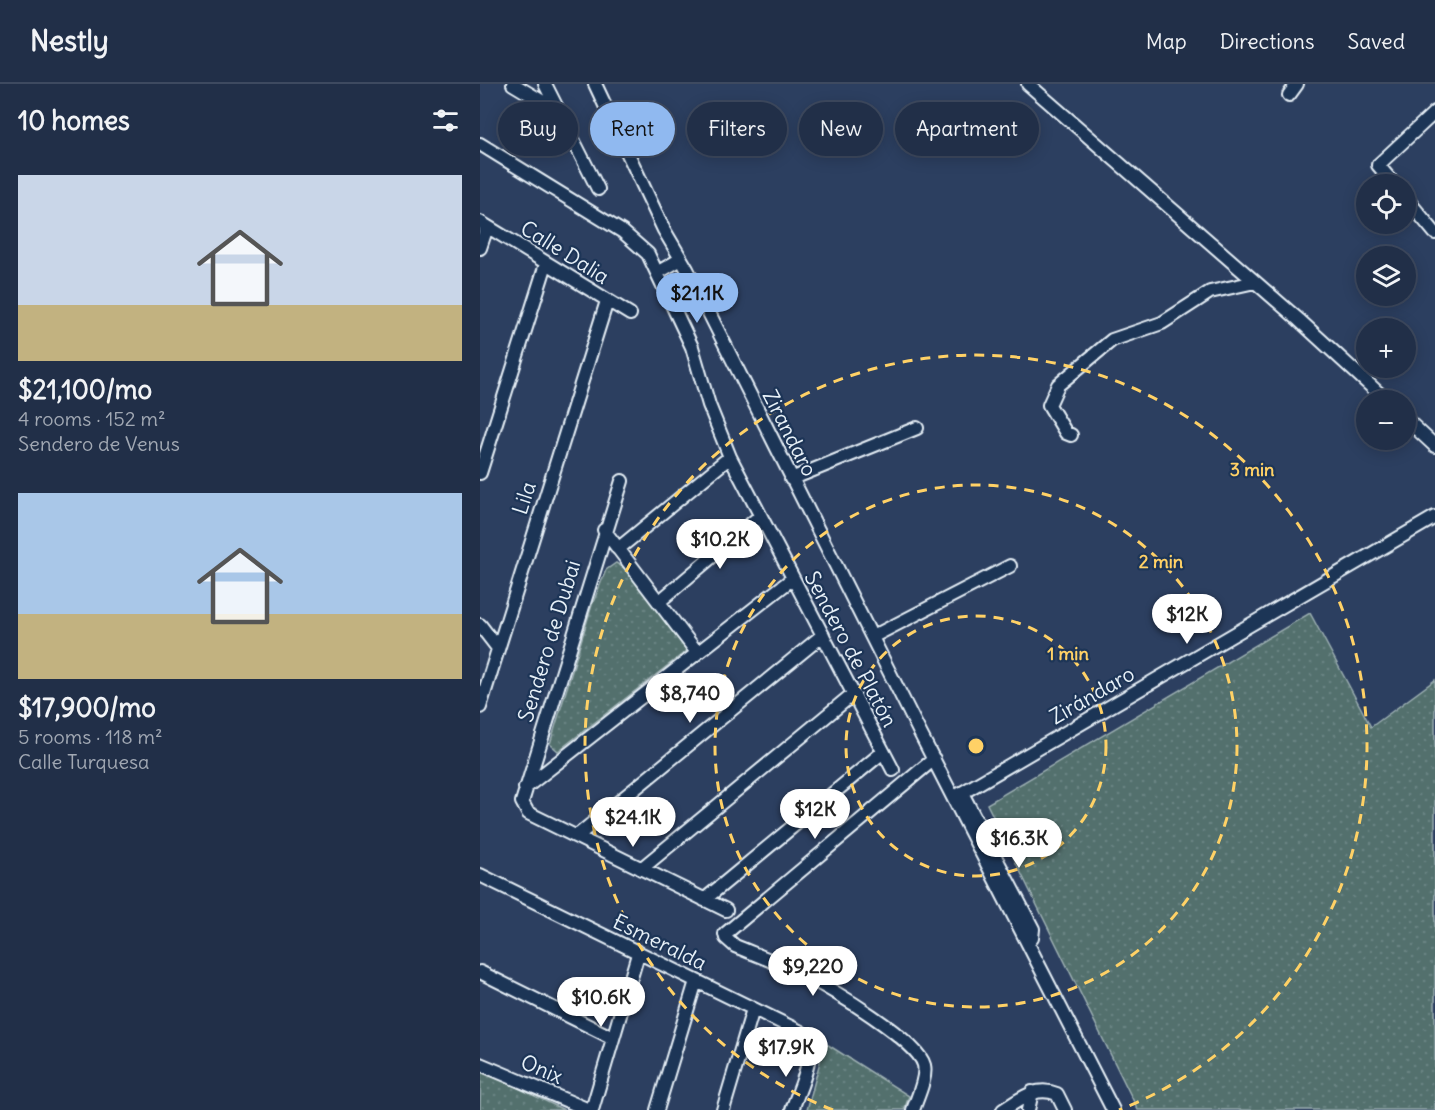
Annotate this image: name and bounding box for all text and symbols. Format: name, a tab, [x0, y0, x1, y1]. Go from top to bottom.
text: Nestly	[30, 23, 109, 59]
text: Map	[1146, 28, 1187, 55]
text: Directions	[1220, 28, 1314, 55]
text: Saved	[1347, 28, 1405, 55]
chip: Buy	[498, 102, 578, 156]
chip: Rent	[590, 102, 675, 156]
chip: Filters	[687, 102, 787, 156]
chip: New	[799, 102, 883, 156]
chip: Apartment	[895, 102, 1039, 156]
text: 10 homes	[18, 104, 130, 137]
icon: filters	[429, 104, 462, 137]
map controls	[1356, 174, 1416, 450]
button: locate	[1356, 174, 1416, 234]
icon: home	[186, 214, 294, 322]
street label: Calle Dalia	[516, 214, 614, 290]
button: layers	[1356, 246, 1416, 306]
pin: $21.1K	[648, 273, 746, 324]
text: $21.1K	[670, 280, 724, 305]
button: +	[1356, 318, 1416, 378]
text: $21,100/mo	[18, 373, 152, 406]
street label: Zirandaro	[757, 385, 823, 481]
button: −	[1356, 390, 1416, 450]
text: 4 rooms · 152 m²	[18, 406, 166, 431]
text: Sendero de Venus	[18, 431, 180, 456]
text: 3 min	[1230, 458, 1275, 481]
street label: Lila	[506, 478, 542, 518]
pin: $10.2K	[671, 519, 769, 570]
text: $10.2K	[690, 526, 750, 551]
icon: home	[186, 532, 294, 640]
text: 2 min	[1139, 550, 1184, 573]
street label: Sendero de Dubai	[512, 557, 586, 725]
street label: Sendero de Platón	[799, 566, 903, 732]
pin: $12K	[1151, 594, 1223, 645]
text: $12K	[1166, 601, 1208, 626]
text: 1 min	[1047, 642, 1089, 665]
street label: Zirándaro	[1045, 660, 1139, 730]
pin: $8,740	[641, 673, 739, 724]
text: $8,740	[660, 680, 720, 705]
text: $17,900/mo	[18, 691, 156, 724]
text: 5 rooms · 118 m²	[18, 724, 163, 749]
centre of rings	[966, 736, 986, 756]
text: Calle Turquesa	[18, 749, 150, 774]
pin: $12K	[779, 789, 851, 840]
text: $12K	[794, 796, 836, 821]
pin: $24.1K	[584, 797, 682, 848]
text: $24.1K	[605, 804, 661, 829]
pin: $16.3K	[970, 818, 1068, 869]
text: $16.3K	[990, 825, 1048, 850]
street label: Esmeralda	[609, 908, 711, 976]
pin: $9,220	[764, 946, 862, 997]
text: $9,220	[782, 953, 844, 978]
pin: $10.6K	[552, 977, 650, 1028]
text: $10.6K	[571, 984, 631, 1009]
pin: $17.9K	[737, 1027, 835, 1078]
text: $17.9K	[758, 1034, 814, 1059]
street label: Onix	[517, 1048, 567, 1090]

